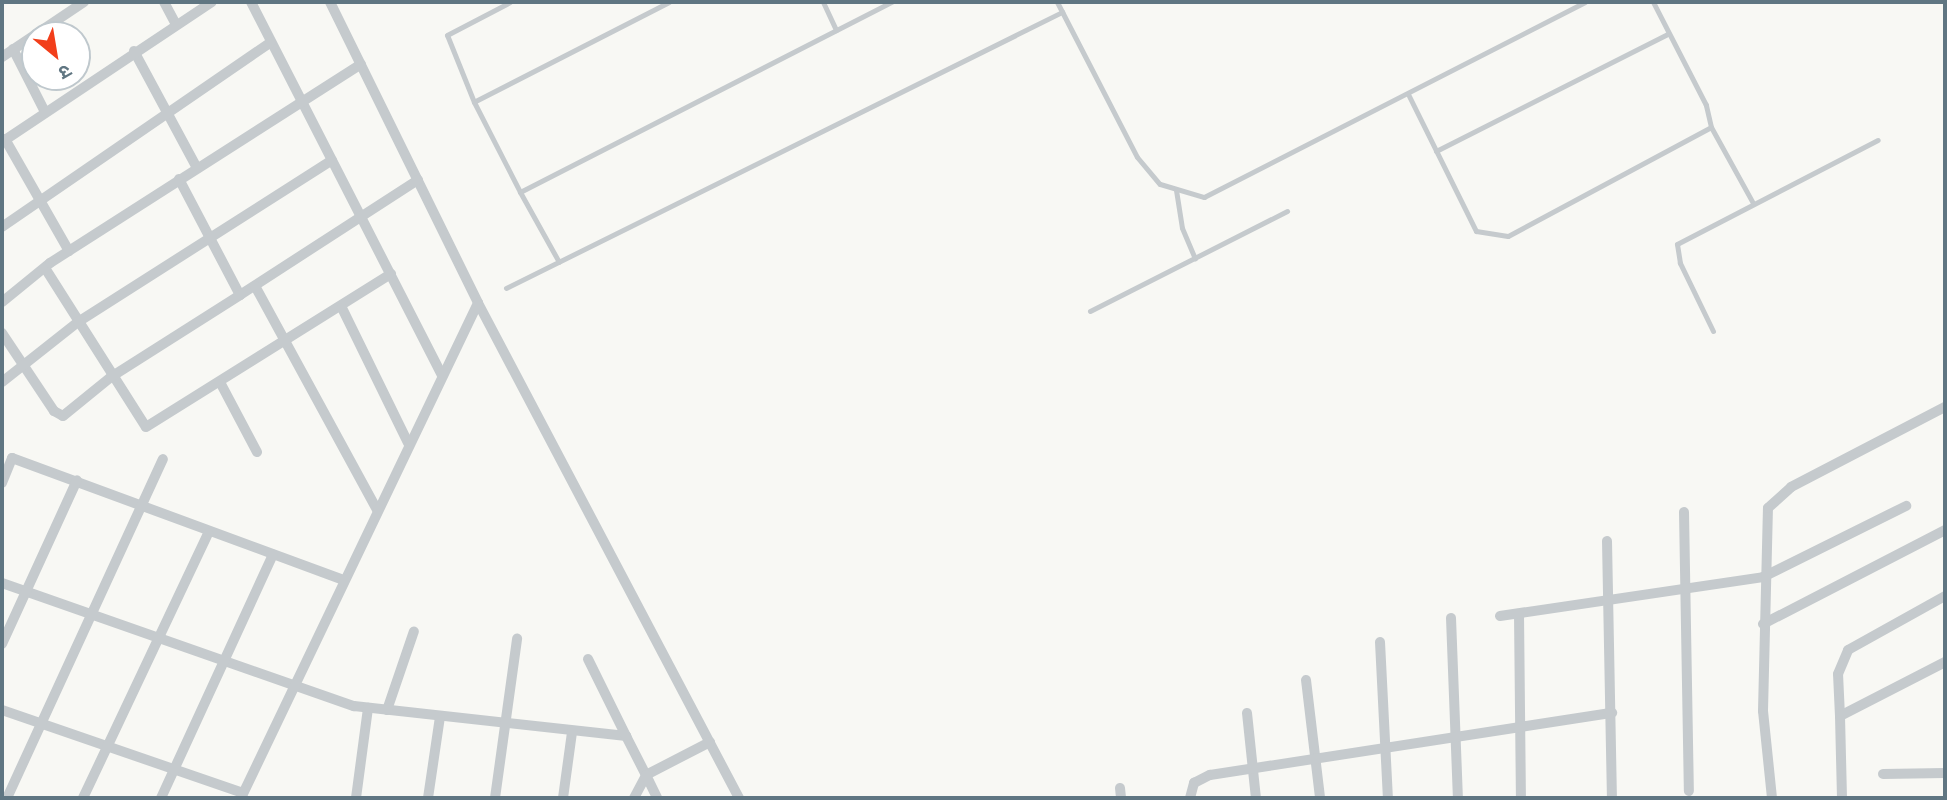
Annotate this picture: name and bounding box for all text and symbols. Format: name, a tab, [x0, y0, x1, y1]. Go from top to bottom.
north arrow	[21, 21, 91, 91]
text: उ	[55, 60, 76, 85]

